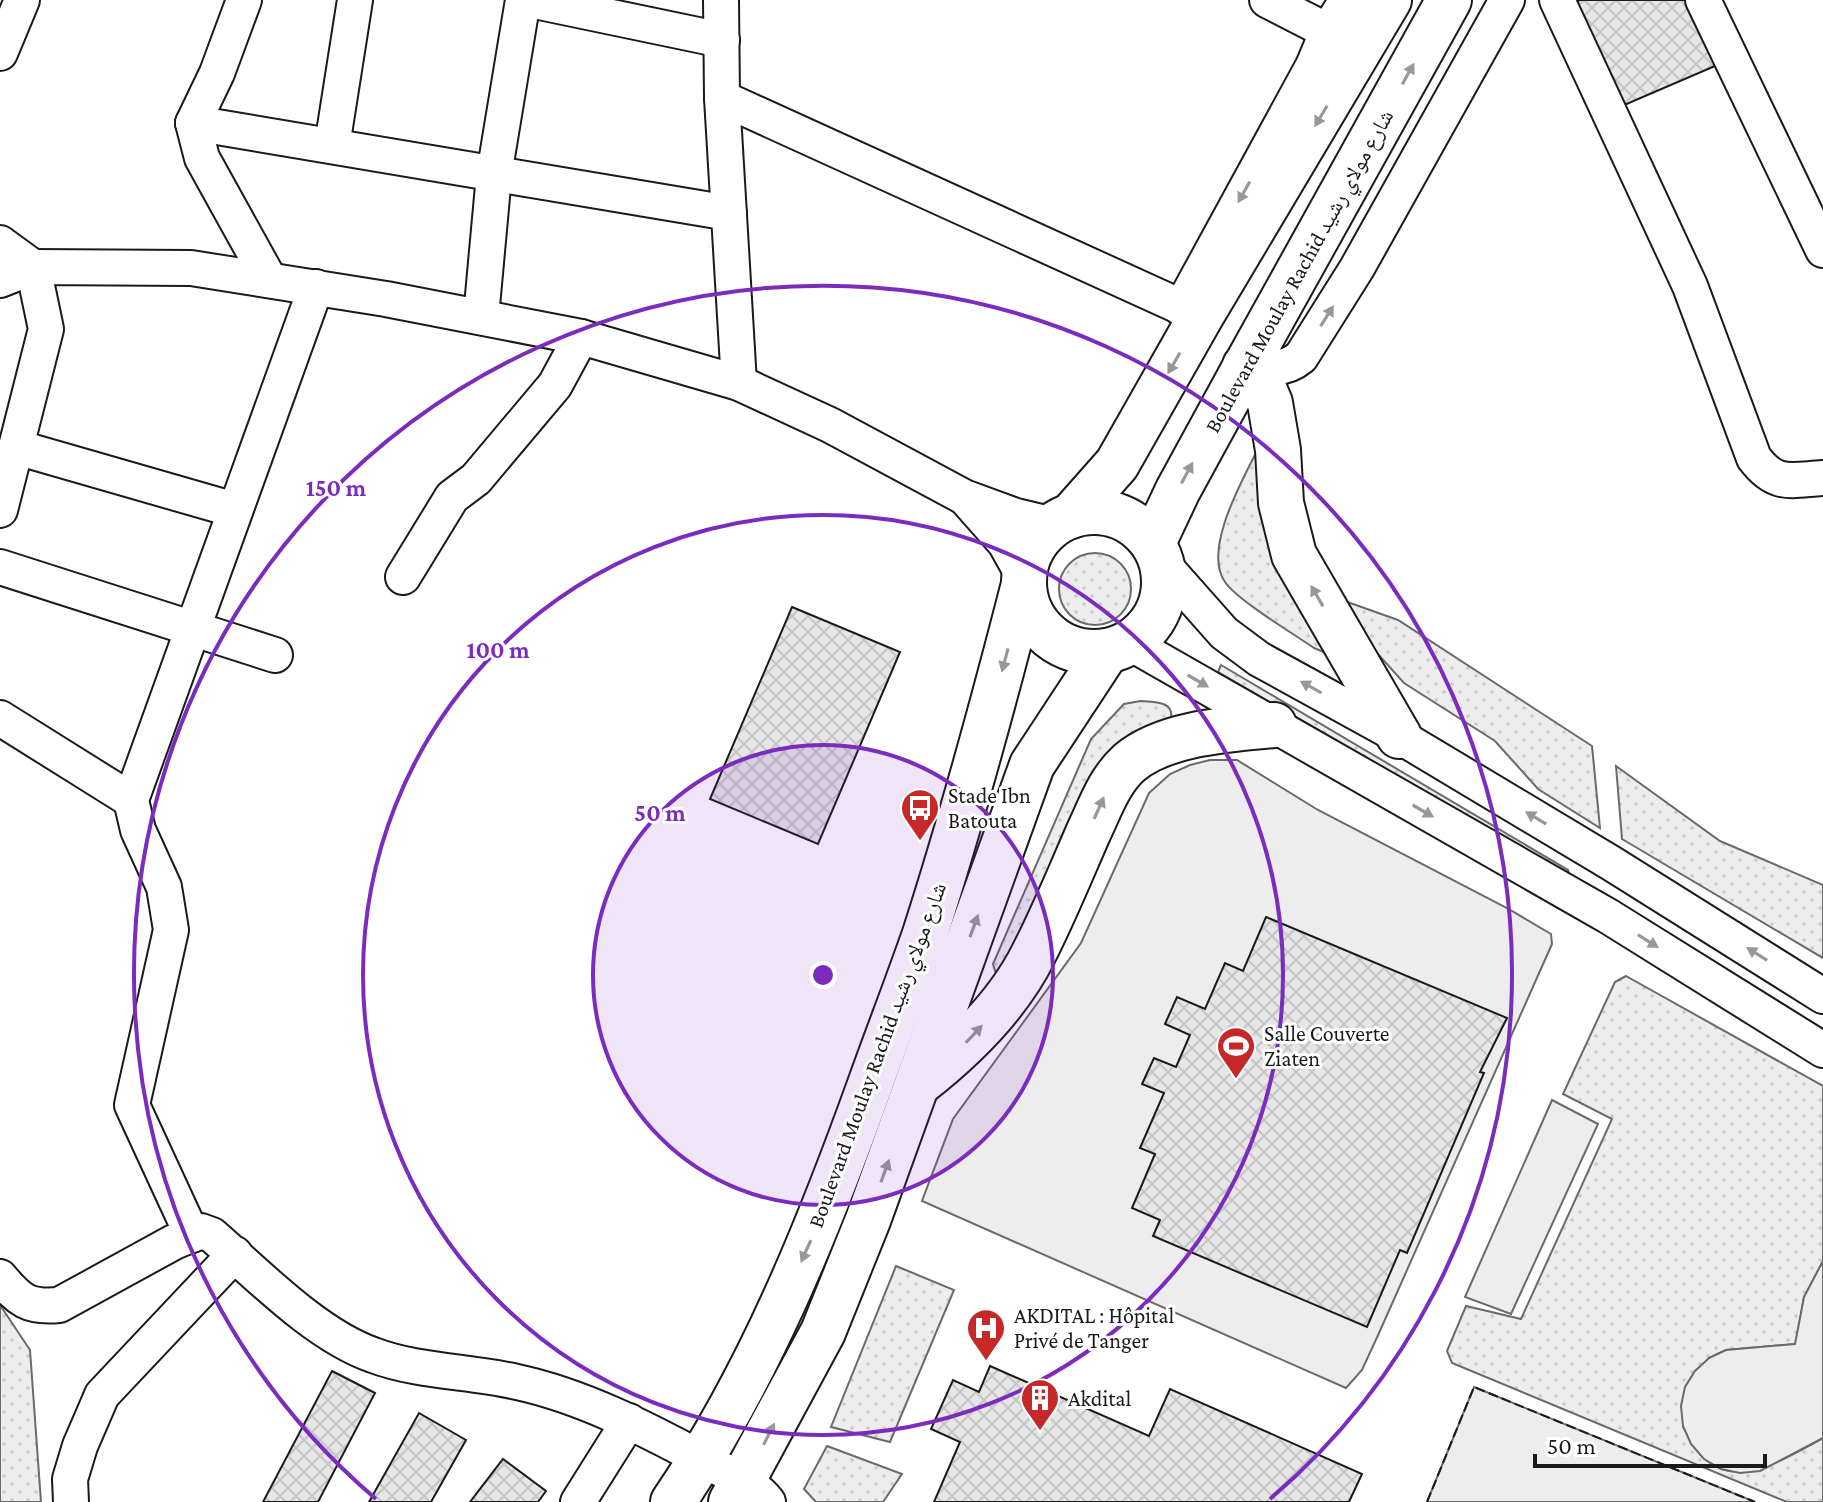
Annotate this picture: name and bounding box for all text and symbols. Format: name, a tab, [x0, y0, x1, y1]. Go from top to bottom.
one-way arrow	[1401, 63, 1415, 85]
street label: Boulevard Moulay Rachid شارع مولاي رشيد	[1199, 105, 1403, 439]
one-way arrow	[1315, 105, 1329, 127]
one-way arrow	[1237, 181, 1251, 203]
one-way arrow	[1320, 305, 1334, 327]
one-way arrow	[1167, 352, 1181, 374]
one-way arrow	[1180, 462, 1194, 484]
text: 150 m	[306, 474, 367, 501]
one-way arrow	[1310, 585, 1324, 607]
text: 100 m	[466, 636, 530, 663]
one-way arrow	[998, 647, 1010, 672]
one-way arrow	[1187, 674, 1209, 688]
one-way arrow	[1299, 681, 1322, 694]
place label: Stade Ibn Batouta	[948, 783, 1031, 833]
bus stop icon: Stade Ibn Batouta	[899, 787, 941, 842]
one-way arrow	[1093, 797, 1106, 820]
text: 50 m	[634, 799, 686, 826]
one-way arrow	[1412, 804, 1434, 818]
one-way arrow	[1525, 811, 1547, 825]
street label: Boulevard Moulay Rachid شارع مولاي رشيد	[803, 879, 956, 1233]
one-way arrow	[968, 914, 981, 938]
one-way arrow	[1638, 933, 1659, 948]
one-way arrow	[1746, 948, 1768, 962]
centre of rings	[809, 961, 837, 989]
place label: Salle Couverte Ziaten	[1264, 1021, 1390, 1071]
one-way arrow	[965, 1025, 983, 1044]
sports icon: Salle Couverte Ziaten	[1215, 1025, 1257, 1080]
one-way arrow	[880, 1159, 892, 1183]
one-way arrow	[799, 1239, 813, 1263]
place label: AKDITAL : Hôpital Privé de Tanger	[1014, 1303, 1174, 1353]
hospital icon: AKDITAL : Hôpital Privé de Tanger	[965, 1307, 1007, 1362]
building icon: Akdital	[1019, 1377, 1061, 1432]
place label: Akdital	[1068, 1386, 1132, 1411]
scale bar	[1535, 1418, 1765, 1468]
one-way arrow	[762, 1423, 776, 1445]
text: 50 m	[1547, 1432, 1596, 1459]

